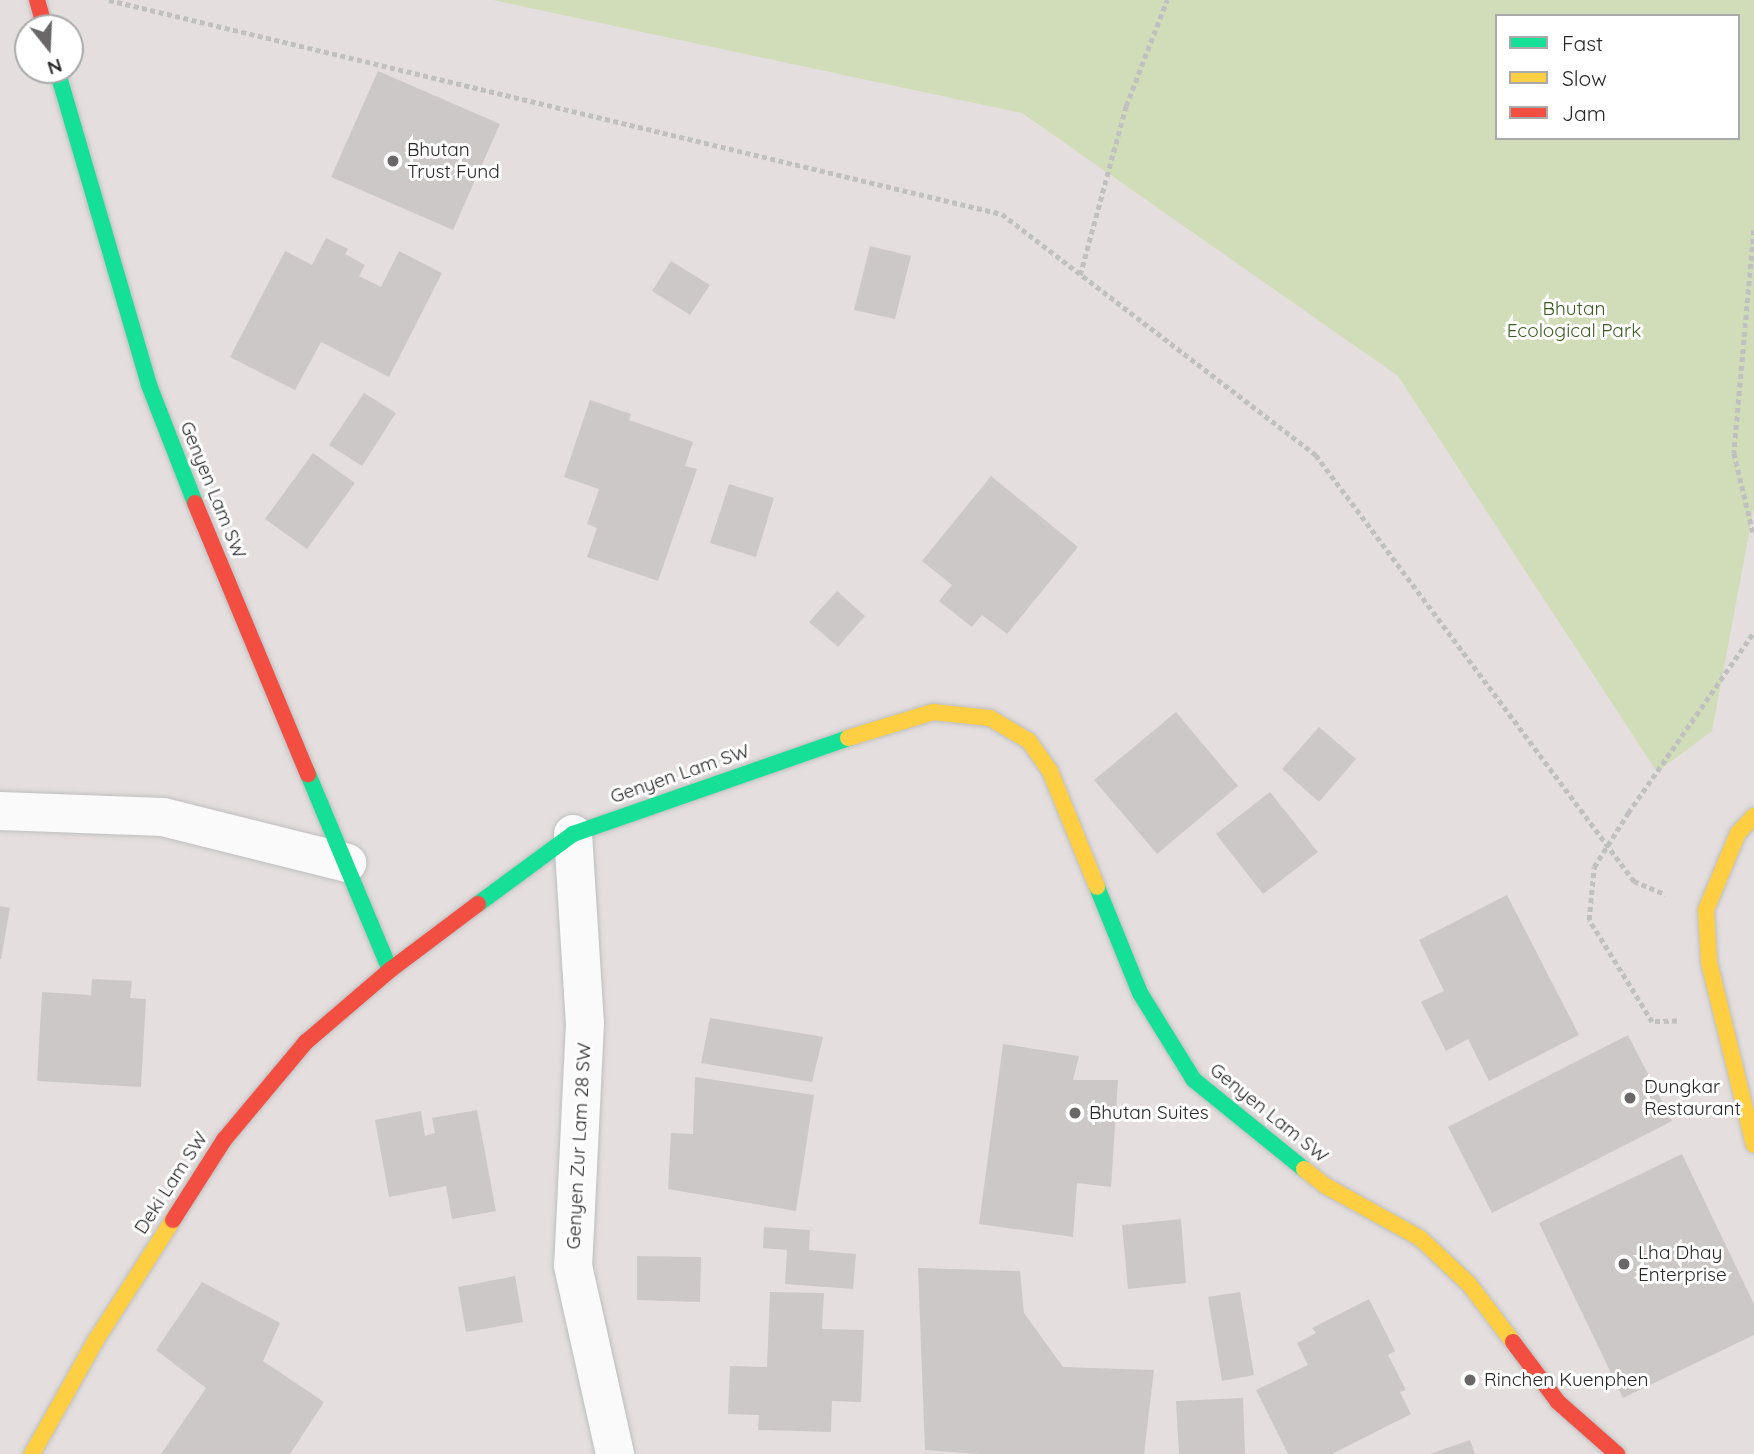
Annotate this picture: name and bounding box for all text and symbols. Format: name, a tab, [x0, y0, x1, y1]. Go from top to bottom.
north arrow	[14, 14, 84, 84]
legend	[1495, 14, 1740, 140]
text: Fast	[1562, 30, 1603, 56]
text: N	[45, 53, 65, 81]
text: Slow	[1562, 65, 1607, 91]
text: Jam	[1562, 100, 1606, 126]
place label: Bhutan Trust Fund	[407, 139, 500, 183]
marker: Bhutan Trust Fund	[385, 153, 401, 169]
park label: Bhutan Ecological Park	[1507, 298, 1641, 342]
street label: Genyen Lam SW	[175, 418, 251, 562]
street label: Genyen Lam SW	[607, 740, 753, 808]
street label: Genyen Zur Lam 28 SW	[562, 1042, 596, 1250]
street label: Genyen Lam SW	[1205, 1058, 1333, 1168]
place label: Dungkar Restaurant	[1644, 1076, 1741, 1120]
marker: Dungkar Restaurant	[1622, 1090, 1638, 1106]
place label: Bhutan Suites	[1089, 1102, 1209, 1124]
marker: Bhutan Suites	[1067, 1105, 1083, 1121]
street label: Deki Lam SW	[130, 1128, 212, 1238]
place label: Lha Dhay Enterprise	[1638, 1242, 1727, 1286]
marker: Lha Dhay Enterprise	[1616, 1256, 1632, 1272]
place label: Rinchen Kuenphen	[1484, 1369, 1648, 1391]
marker: Rinchen Kuenphen	[1462, 1372, 1478, 1388]

